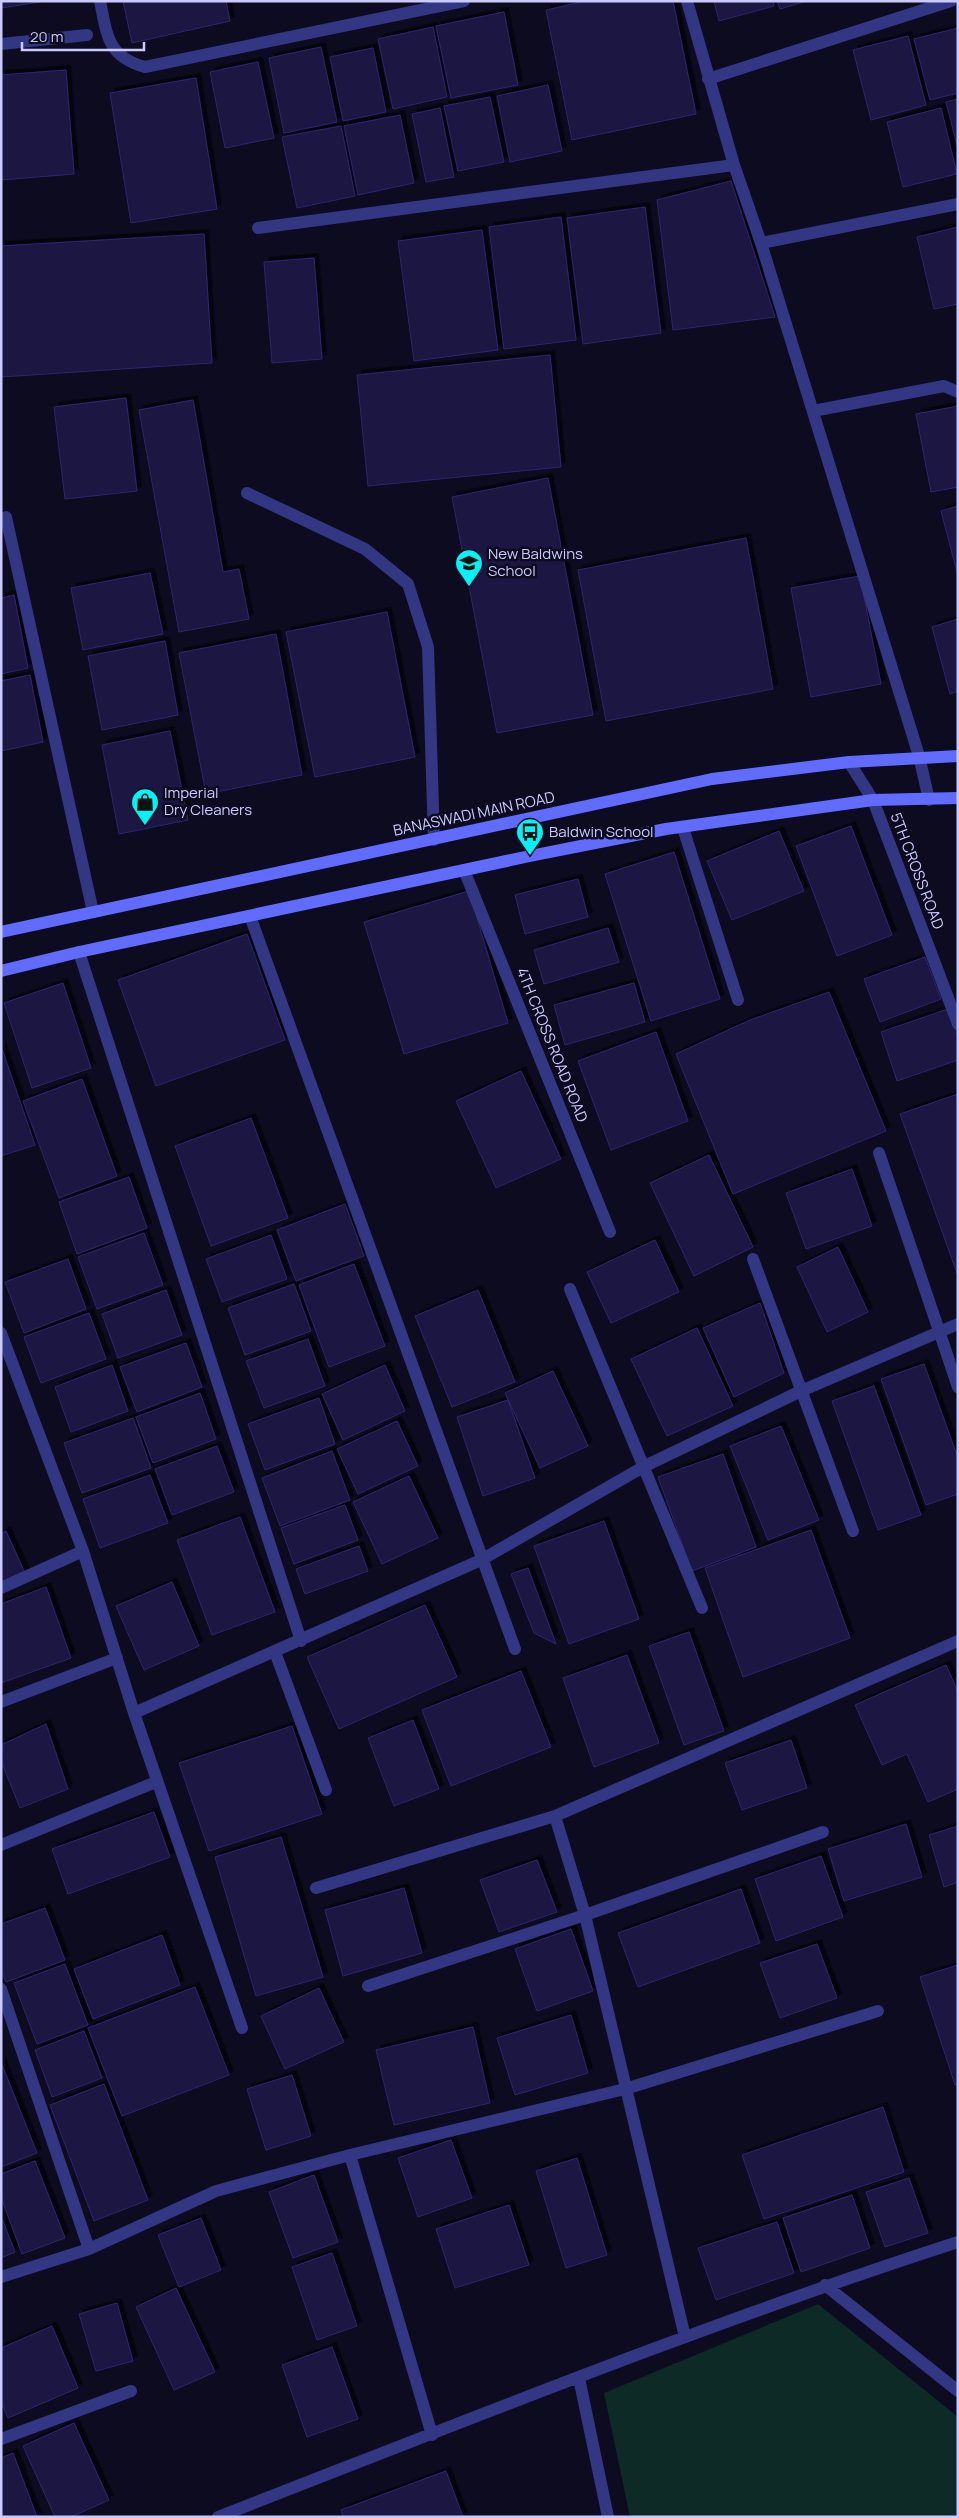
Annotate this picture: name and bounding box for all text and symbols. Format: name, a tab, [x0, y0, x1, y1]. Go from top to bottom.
scale bar	[22, 20, 145, 52]
text: 20 m	[30, 26, 63, 47]
place label: New Baldwins School	[488, 543, 583, 581]
school or university icon: New Baldwins School	[454, 548, 484, 587]
place label: Imperial Dry Cleaners	[164, 782, 252, 820]
street label: BANASWADI MAIN ROAD	[391, 786, 557, 841]
shop icon: Imperial Dry Cleaners	[130, 787, 160, 826]
street label: 5TH CROSS ROAD	[886, 810, 949, 932]
bus stop icon: Baldwin School	[515, 817, 545, 856]
place label: Baldwin School	[549, 821, 654, 842]
street label: 4TH CROSS ROAD ROAD	[512, 964, 593, 1125]

